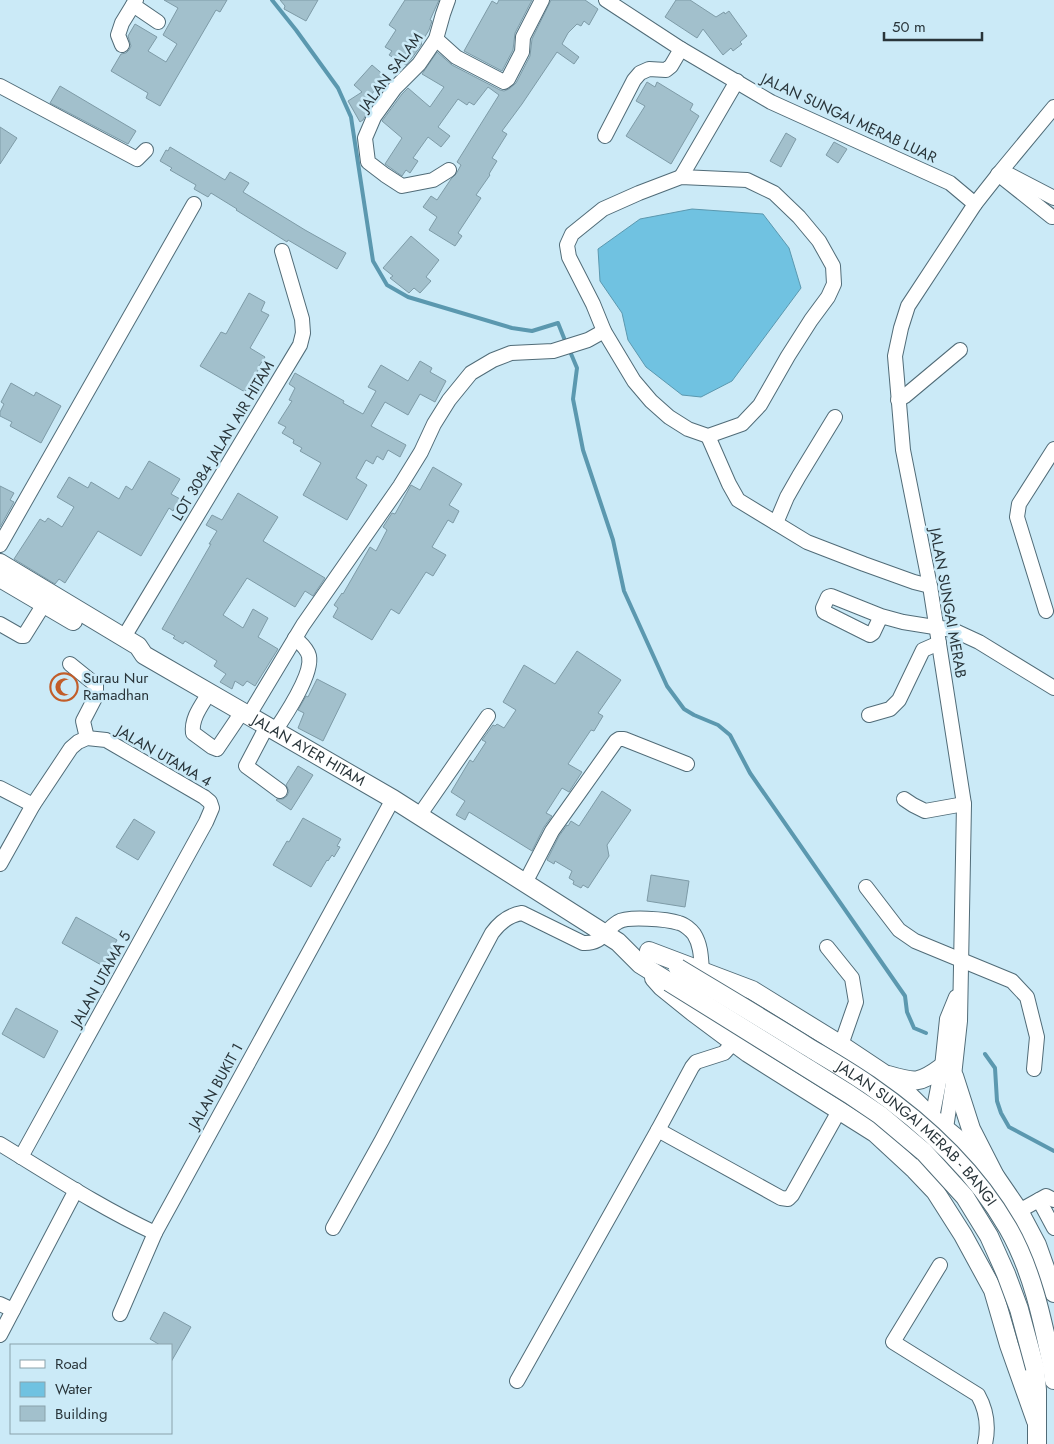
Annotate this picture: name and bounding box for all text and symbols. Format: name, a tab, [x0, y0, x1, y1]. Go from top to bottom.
scale bar	[884, 10, 982, 42]
text: 50 m	[892, 16, 926, 38]
street label: JALAN SALAM	[353, 28, 428, 118]
street label: JALAN SUNGAI MERAB LUAR	[756, 67, 941, 169]
street label: LOT 3084 JALAN AIR HITAM	[166, 357, 280, 525]
street label: JALAN SUNGAI MERAB	[924, 524, 972, 680]
place label: Surau Nur Ramadhan	[83, 667, 149, 706]
mosque icon: Surau Nur Ramadhan	[49, 672, 79, 702]
street label: JALAN AYER HITAM	[246, 708, 369, 792]
street label: JALAN UTAMA 4	[111, 719, 216, 792]
street label: JALAN UTAMA 5	[65, 927, 136, 1033]
street label: JALAN BUKIT 1	[182, 1039, 249, 1135]
street label: JALAN SUNGAI MERAB - BANGI	[831, 1055, 1002, 1210]
legend	[10, 1344, 172, 1434]
text: Road	[55, 1353, 87, 1375]
text: Water	[55, 1378, 93, 1400]
text: Building	[55, 1403, 107, 1425]

